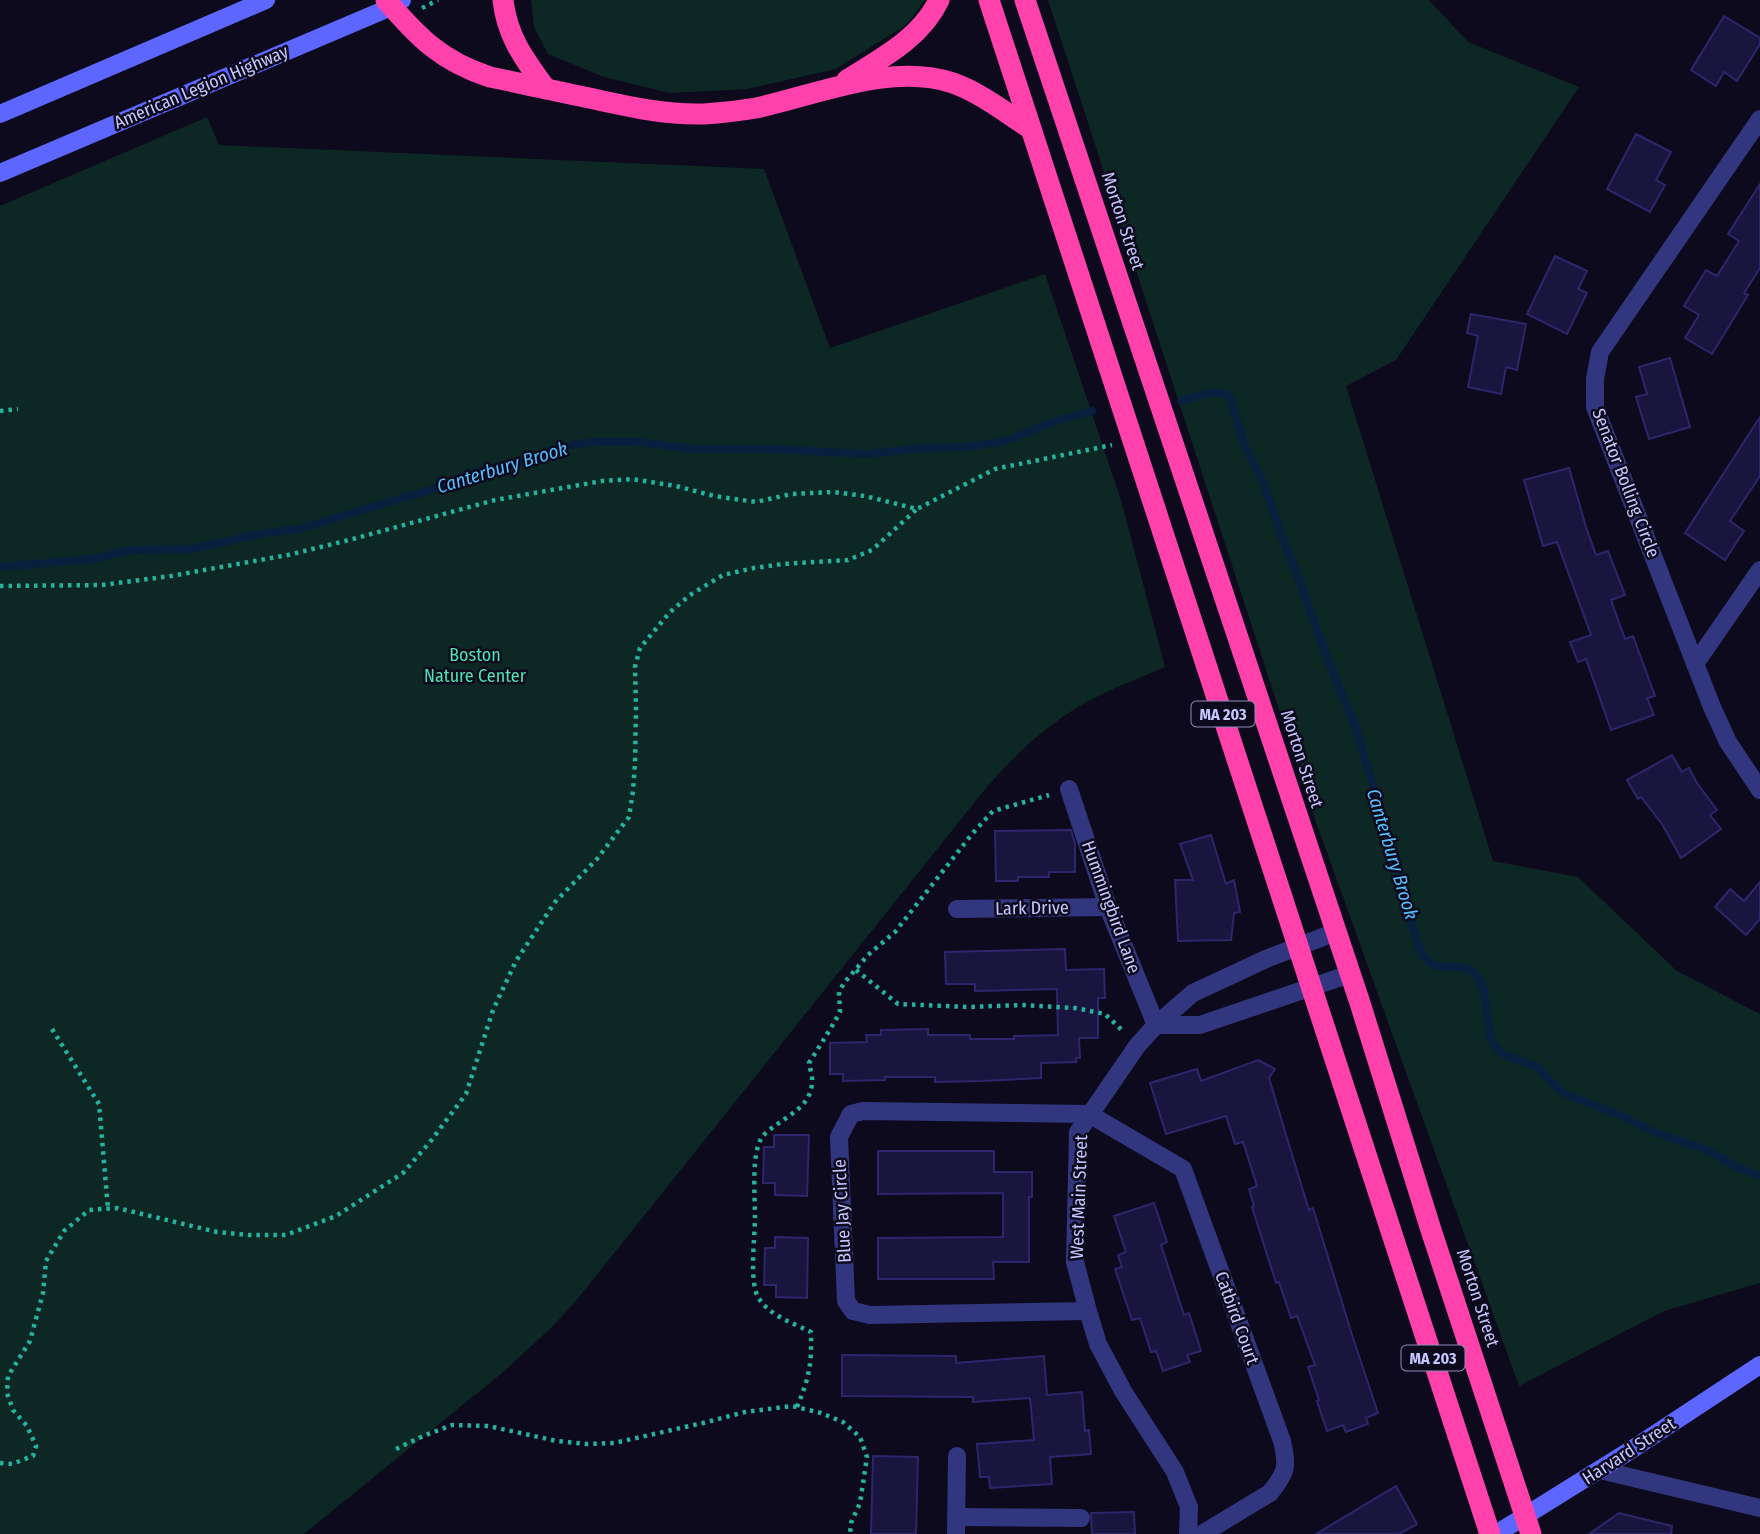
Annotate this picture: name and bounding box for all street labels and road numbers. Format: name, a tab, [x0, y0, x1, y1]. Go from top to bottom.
street label: American Legion Highway	[111, 40, 291, 134]
street label: Morton Street	[1097, 169, 1149, 273]
street label: Senator Bolling Circle	[1587, 405, 1665, 561]
road number: MA 203	[1192, 702, 1254, 726]
street label: Morton Street	[1276, 707, 1328, 811]
street label: Hummingbird Lane	[1077, 838, 1145, 976]
street label: Lark Drive	[995, 896, 1069, 920]
street label: West Main Street	[1066, 1134, 1092, 1259]
street label: Blue Jay Circle	[828, 1159, 856, 1263]
street label: Morton Street	[1452, 1246, 1504, 1350]
street label: Catbird Court	[1210, 1269, 1264, 1368]
road number: MA 203	[1402, 1346, 1464, 1370]
street label: Harvard Street	[1578, 1413, 1680, 1489]

